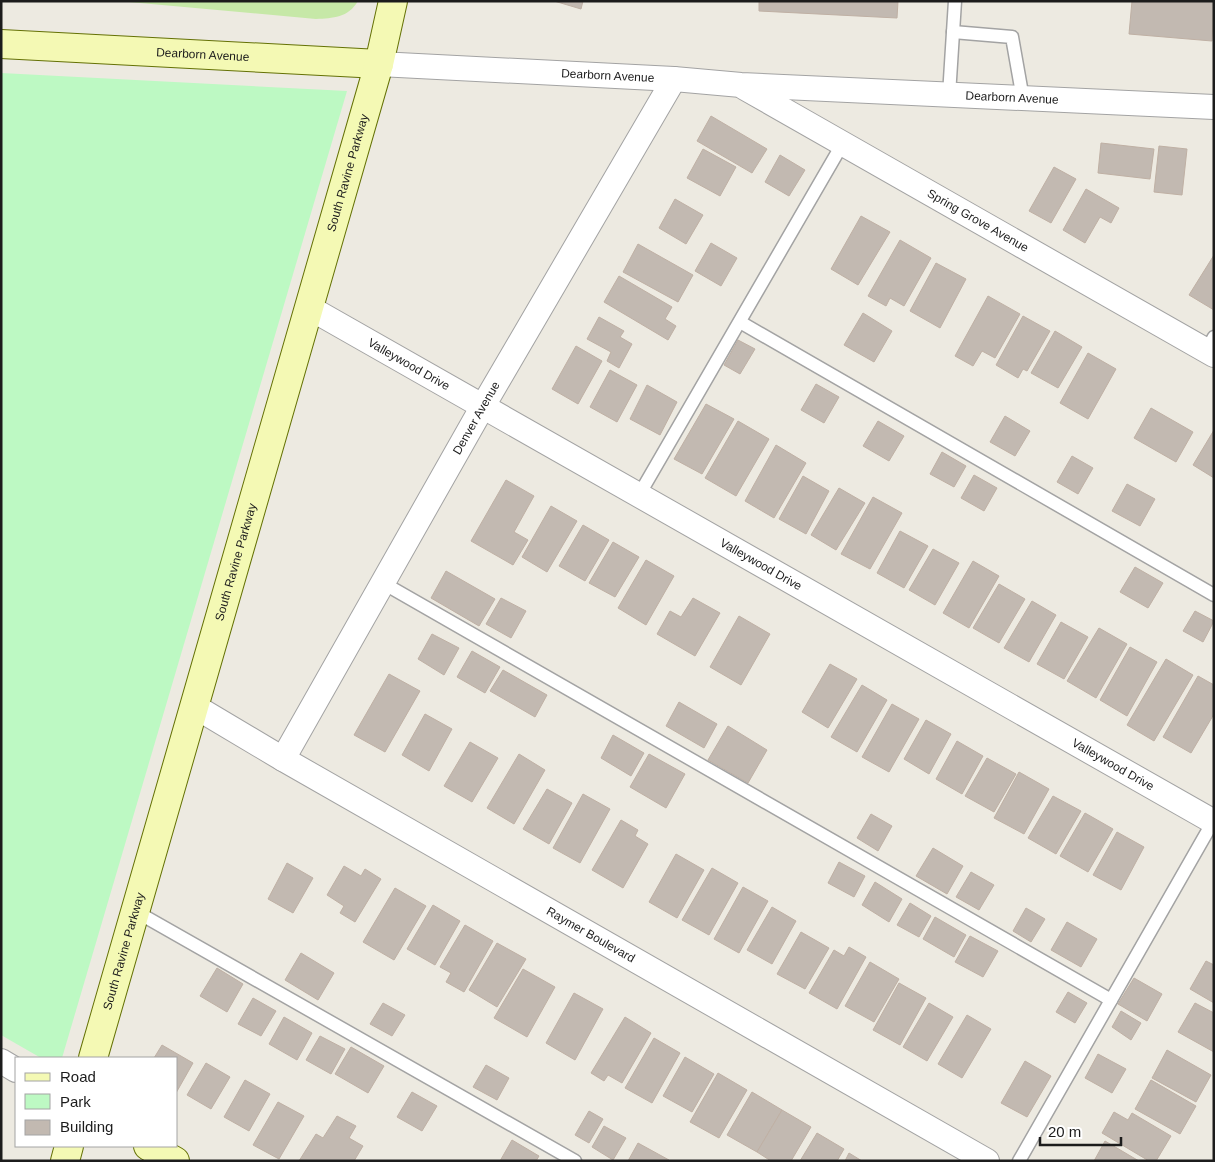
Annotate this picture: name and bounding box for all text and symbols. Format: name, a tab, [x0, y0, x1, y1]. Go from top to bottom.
street label: Dearborn Avenue	[156, 45, 250, 64]
street label: Dearborn Avenue	[561, 66, 655, 85]
street label: Dearborn Avenue	[965, 88, 1059, 107]
street label: South Ravine Parkway	[324, 113, 371, 233]
street label: Spring Grove Avenue	[925, 186, 1031, 255]
street label: Valleywood Drive	[365, 336, 453, 393]
street label: Denver Avenue	[450, 379, 503, 457]
street label: South Ravine Parkway	[212, 502, 259, 622]
street label: Valleywood Drive	[718, 536, 805, 593]
street label: Valleywood Drive	[1070, 736, 1157, 794]
street label: South Ravine Parkway	[100, 891, 147, 1012]
street label: Raymer Boulevard	[544, 904, 637, 965]
legend	[15, 1057, 178, 1147]
text: Road	[60, 1068, 96, 1085]
text: Park	[60, 1093, 91, 1110]
scale bar	[1040, 1114, 1121, 1146]
text: Building	[60, 1118, 113, 1135]
text: 20 m	[1048, 1123, 1081, 1140]

